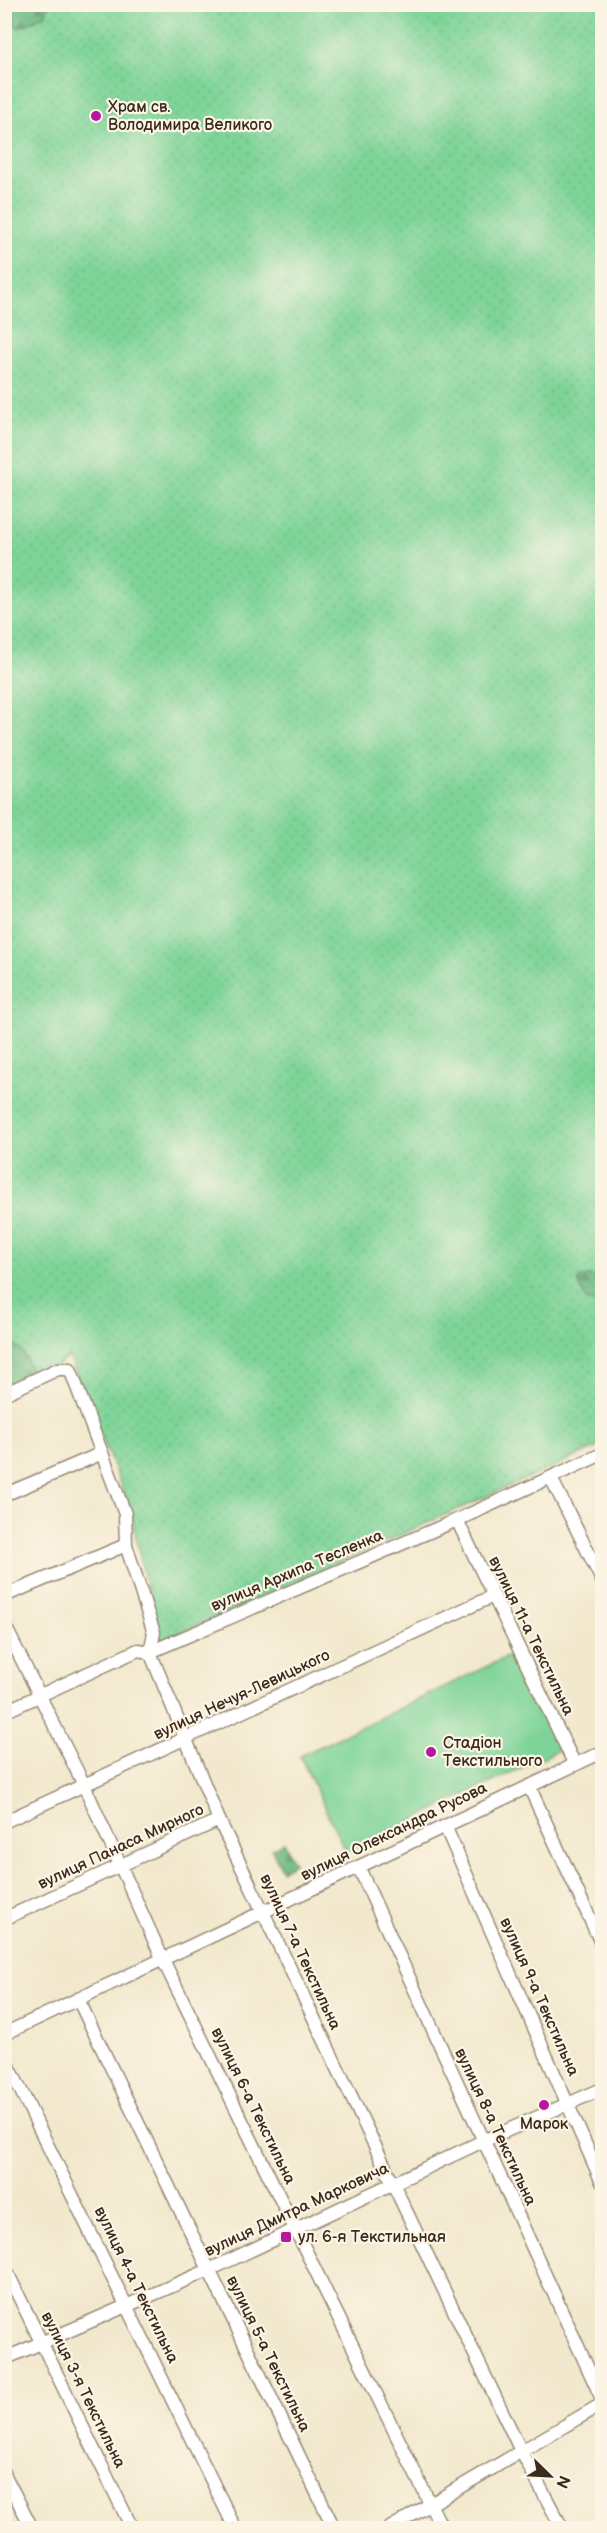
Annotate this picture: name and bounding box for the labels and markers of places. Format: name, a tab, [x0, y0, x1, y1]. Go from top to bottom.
place label: Храм св. Володимира Великого	[108, 98, 272, 135]
marker: Храм св. Володимира Великого	[89, 109, 103, 123]
place label: Стадіон Текстильного	[443, 1734, 542, 1771]
marker: Стадіон Текстильного	[424, 1745, 438, 1759]
marker: Марок	[537, 2098, 551, 2112]
place label: Марок	[520, 2115, 569, 2134]
place label: ул. 6-я Текстильная	[298, 2228, 446, 2247]
marker: ул. 6-я Текстильная	[279, 2230, 293, 2244]

